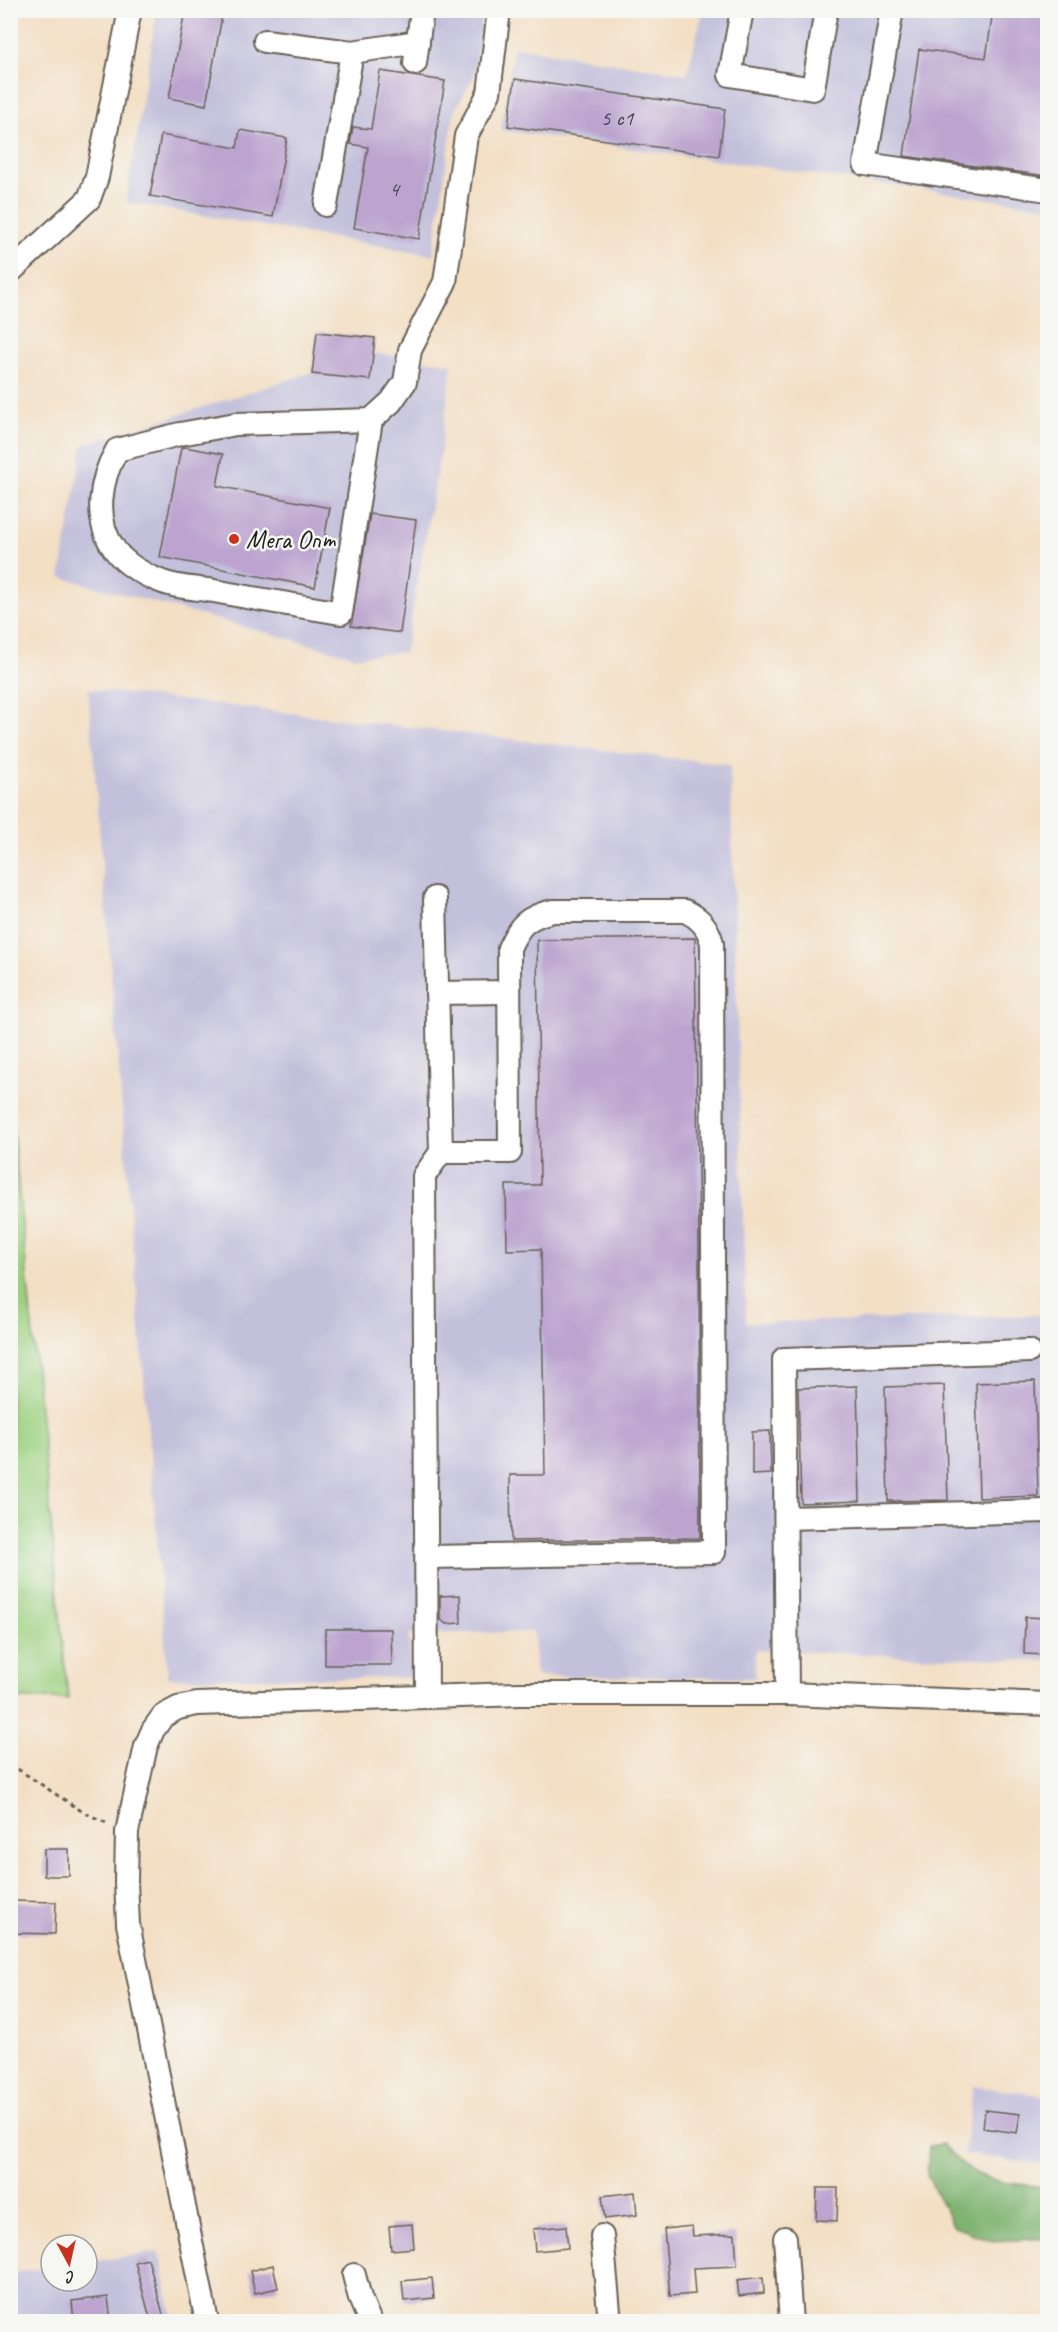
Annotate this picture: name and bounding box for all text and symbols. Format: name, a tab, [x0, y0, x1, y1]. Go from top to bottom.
house number: 5 с1	[601, 104, 635, 132]
house number: 4	[389, 175, 401, 203]
place label: Мега Опт	[246, 523, 337, 556]
marker: Мега Опт	[227, 532, 241, 546]
north arrow	[39, 2233, 99, 2293]
text: С	[64, 2266, 76, 2288]

